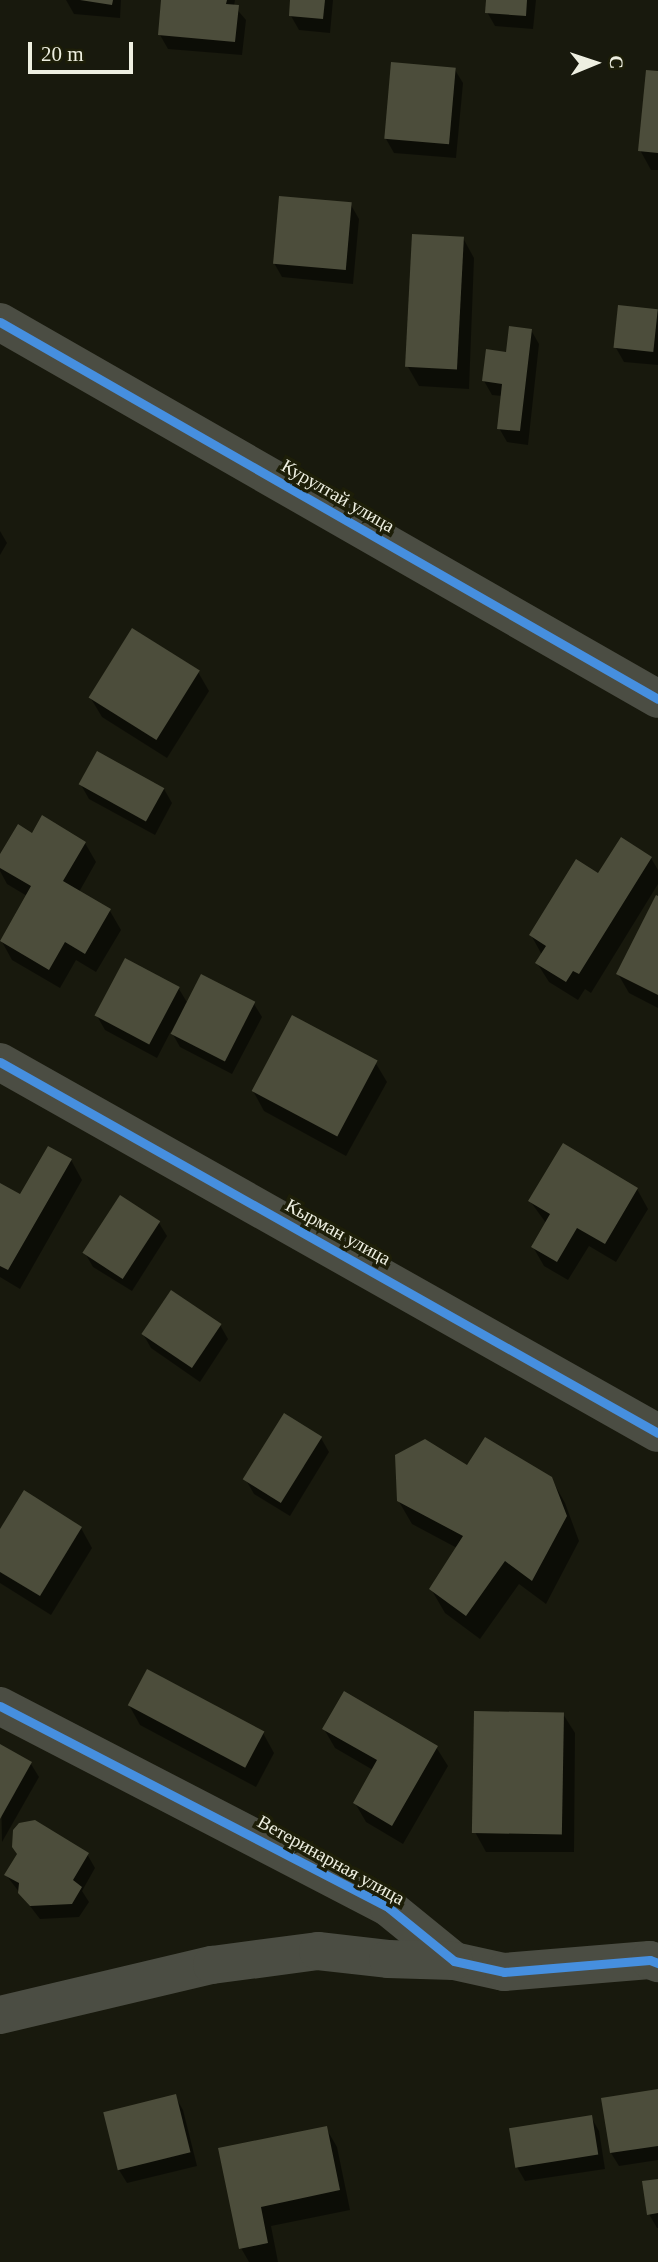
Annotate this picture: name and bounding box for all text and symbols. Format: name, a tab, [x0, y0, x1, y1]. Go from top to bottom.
scale bar	[32, 28, 136, 72]
north arrow	[560, 28, 630, 98]
text: 20 m	[41, 42, 84, 66]
text: С	[606, 55, 627, 69]
street label: Курултай улица	[277, 454, 399, 538]
street label: Кырман улица	[281, 1194, 395, 1270]
street label: Ветеринарная улица	[253, 1810, 409, 1910]

